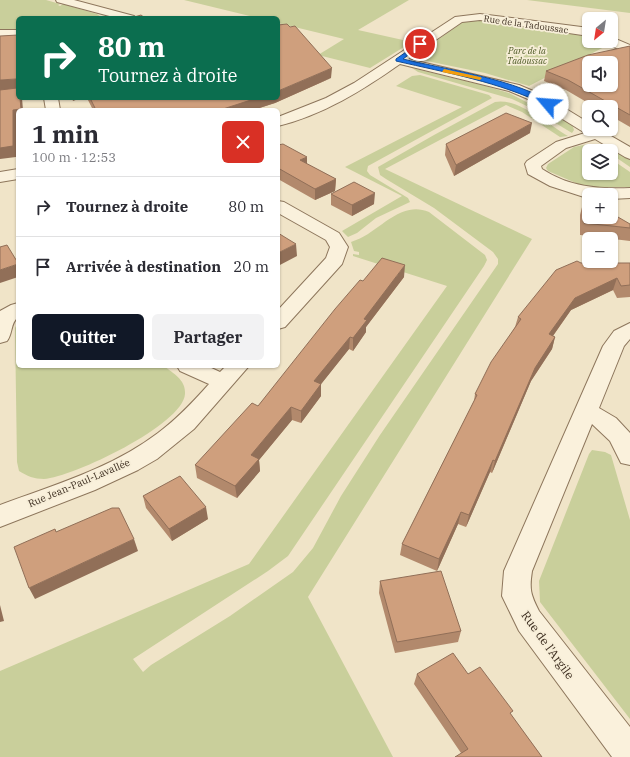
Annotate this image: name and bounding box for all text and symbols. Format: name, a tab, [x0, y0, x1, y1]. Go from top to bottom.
north arrow	[582, 12, 618, 48]
map controls	[582, 12, 618, 268]
street label: Rue de la Tadoussac	[483, 13, 569, 35]
pin	[403, 27, 437, 61]
text: 80 m	[98, 28, 165, 65]
icon: right	[32, 32, 84, 84]
icon: arrive	[409, 33, 431, 55]
park label: Parc de la Tadoussac	[507, 45, 547, 66]
button: sound	[582, 56, 618, 92]
text: Tournez à droite	[98, 64, 237, 87]
position arrow	[527, 83, 569, 125]
button: search	[582, 100, 618, 136]
text: 1 min	[32, 118, 99, 150]
button: close	[222, 121, 264, 163]
button: layers	[582, 144, 618, 180]
text: 100 m · 12:53	[32, 149, 116, 166]
button: +	[582, 188, 618, 224]
icon: right	[32, 196, 54, 218]
text: Tournez à droite	[66, 197, 188, 216]
text: 80 m	[228, 197, 264, 216]
button: −	[582, 232, 618, 268]
icon: arrive	[32, 256, 54, 278]
text: Arrivée à destination	[66, 257, 221, 276]
text: 20 m	[233, 257, 269, 276]
button: Quitter	[32, 314, 144, 360]
button: Partager	[152, 314, 264, 360]
street label: Rue Jean-Paul-Lavallée	[26, 456, 132, 510]
street label: Rue de l'Argile	[518, 608, 578, 682]

